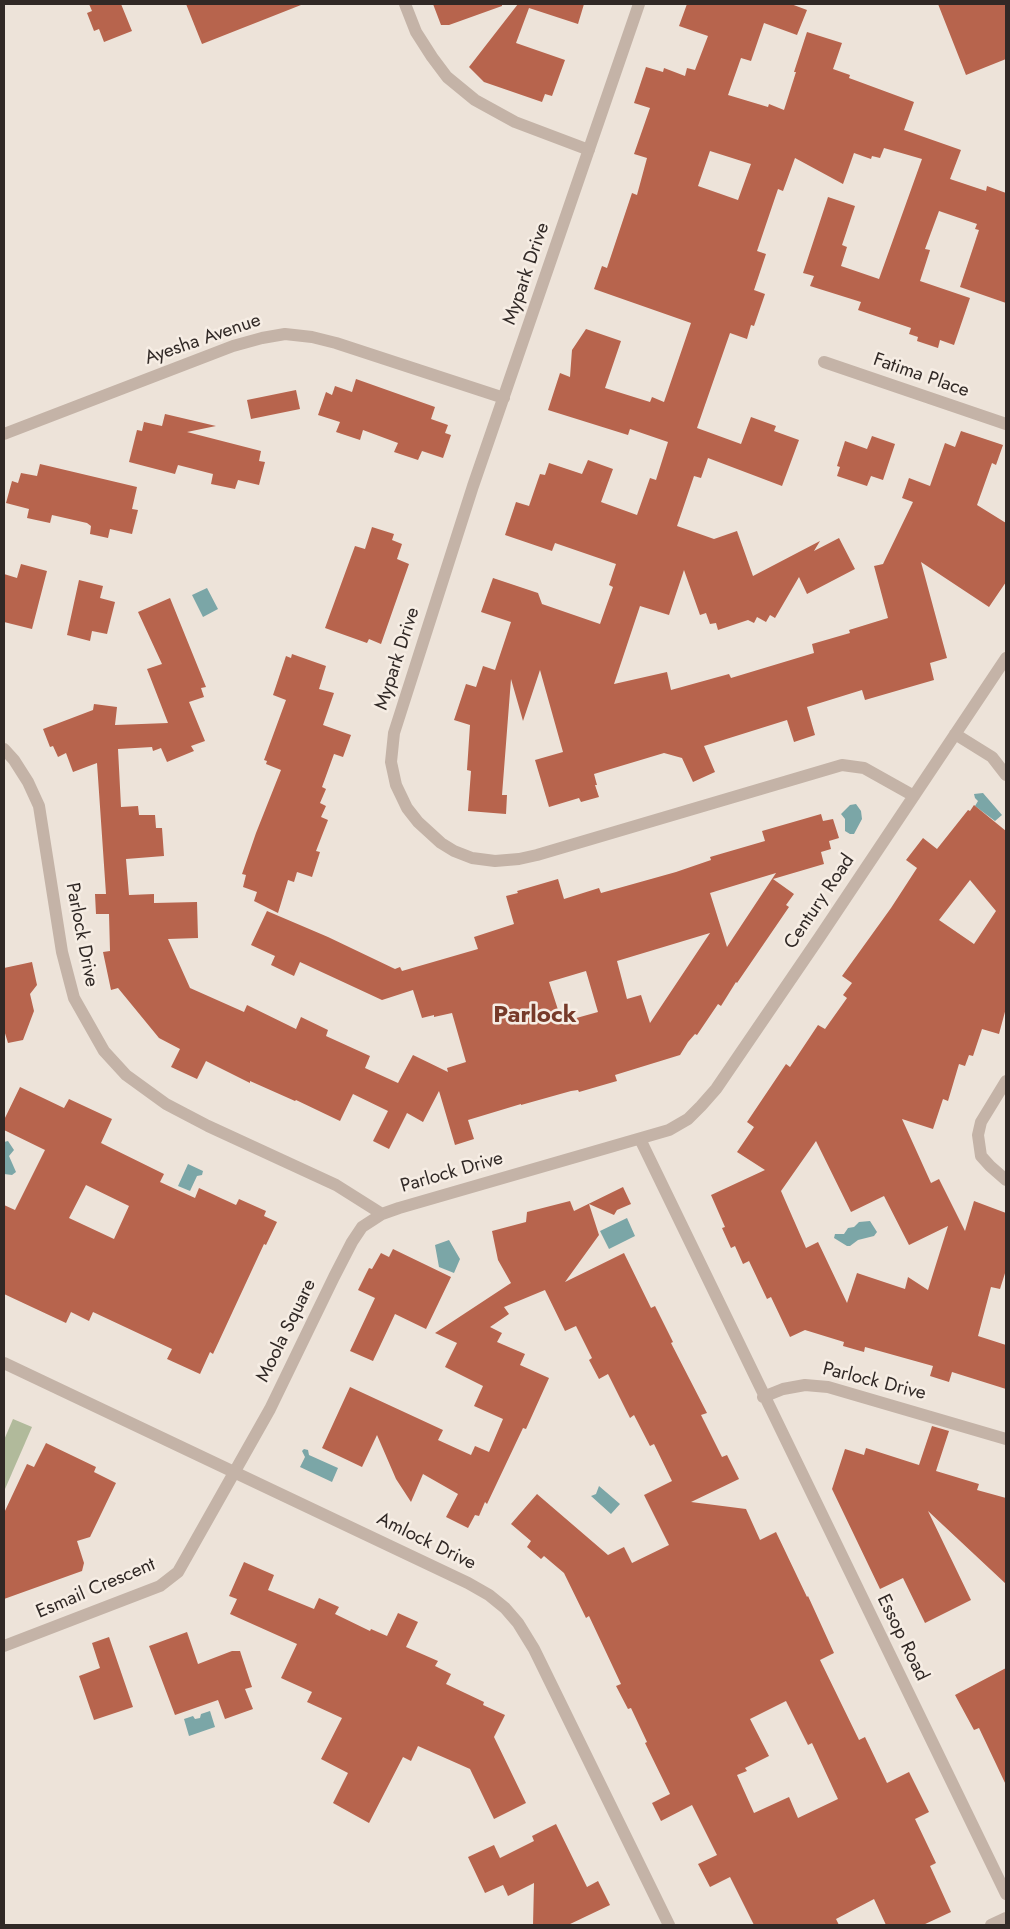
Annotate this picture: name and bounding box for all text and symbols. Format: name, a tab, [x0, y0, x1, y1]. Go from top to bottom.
street label: Mypark Drive	[499, 220, 555, 328]
street label: Ayesha Avenue	[142, 310, 264, 370]
street label: Fatima Place	[870, 349, 972, 403]
street label: Mypark Drive	[371, 605, 425, 713]
street label: Century Road	[780, 850, 860, 954]
street label: Parlock Drive	[60, 881, 102, 989]
district label: Parlock	[493, 1002, 577, 1030]
street label: Parlock Drive	[398, 1147, 506, 1199]
street label: Moola Square	[252, 1276, 322, 1386]
street label: Parlock Drive	[820, 1358, 928, 1406]
street label: Amlock Drive	[373, 1508, 479, 1576]
street label: Esmail Crescent	[33, 1554, 159, 1624]
street label: Essop Road	[871, 1591, 933, 1685]

